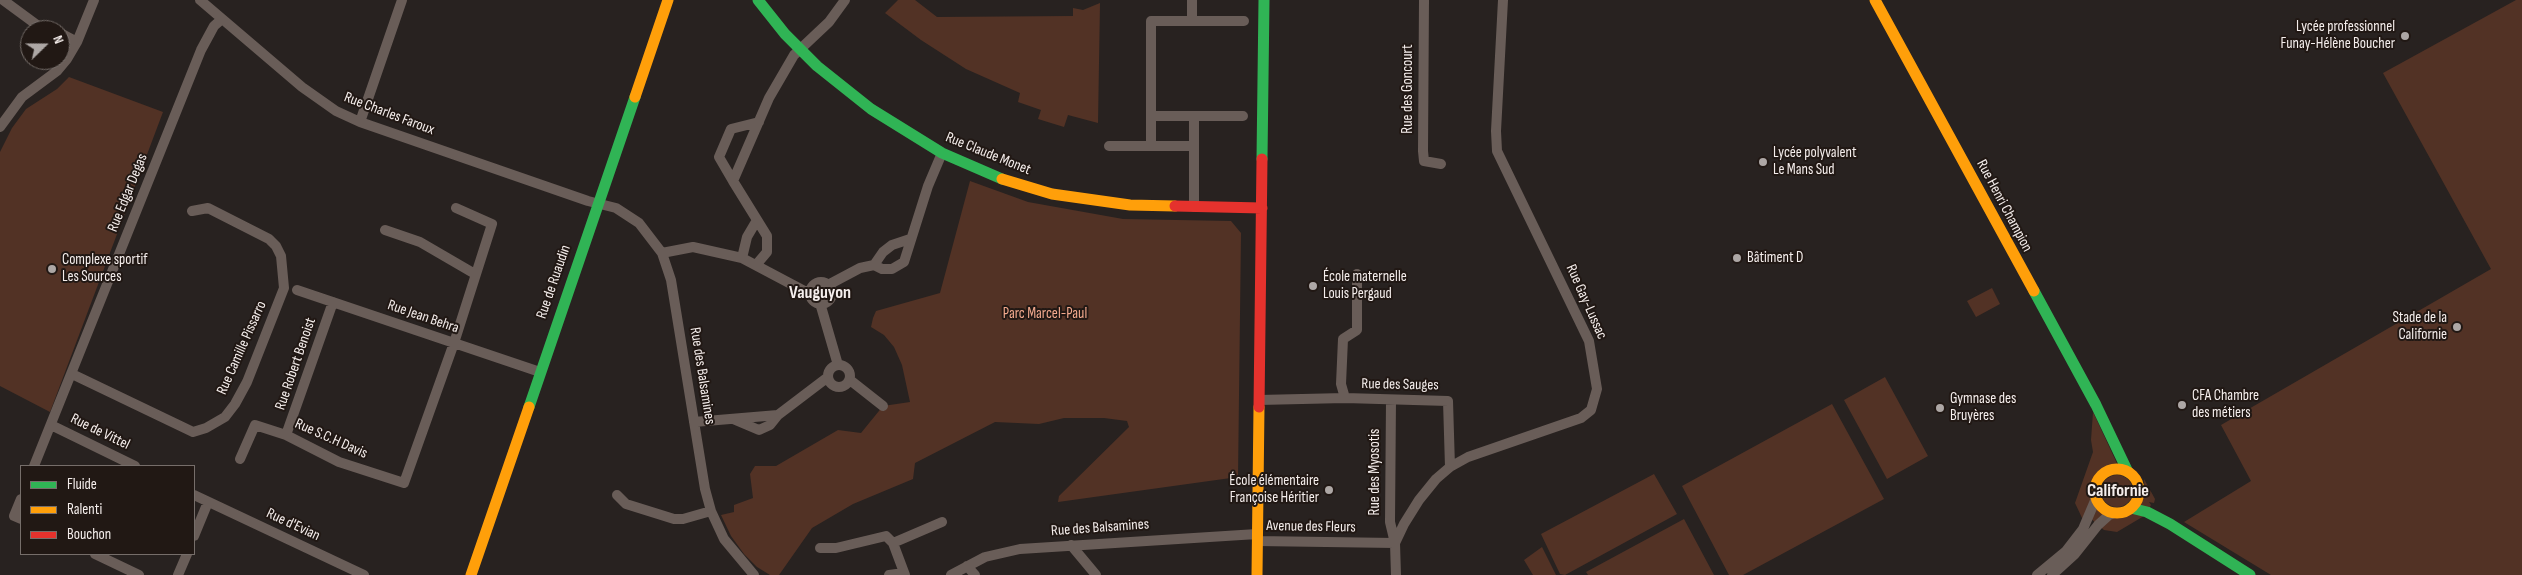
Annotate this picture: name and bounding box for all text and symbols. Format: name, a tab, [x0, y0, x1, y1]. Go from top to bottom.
place label: Lycée professionnel Funay-Hélène Boucher	[2281, 18, 2395, 53]
north arrow	[20, 20, 70, 70]
marker: Lycée professionnel Funay-Hélène Boucher	[2399, 30, 2411, 42]
text: N	[49, 33, 68, 46]
street label: Rue des Goncourt	[1399, 44, 1417, 134]
street label: Rue Charles Faroux	[341, 89, 437, 139]
street label: Rue Claude Monet	[943, 129, 1033, 179]
place label: Lycée polyvalent Le Mans Sud	[1773, 144, 1857, 179]
street label: Rue Edgar Degas	[104, 151, 152, 235]
marker: Lycée polyvalent Le Mans Sud	[1757, 156, 1769, 168]
street label: Rue Henri Champion	[1972, 157, 2036, 255]
street label: Rue de Ruaudin	[533, 243, 575, 321]
place label: Bâtiment D	[1747, 249, 1803, 267]
place label: Complexe sportif Les Sources	[62, 251, 148, 286]
marker: Bâtiment D	[1731, 252, 1743, 264]
street label: Rue Gay-Lussac	[1562, 262, 1610, 342]
marker: Complexe sportif Les Sources	[46, 263, 58, 275]
place label: École maternelle Louis Pergaud	[1323, 268, 1407, 303]
marker: École maternelle Louis Pergaud	[1307, 280, 1319, 292]
district label: Vauguyon	[789, 282, 851, 304]
street label: Rue Jean Behra	[385, 296, 461, 338]
street label: Rue Camille Pissarro	[213, 298, 271, 398]
park label: Parc Marcel-Paul	[1003, 305, 1087, 323]
place label: Stade de la Californie	[2392, 309, 2447, 344]
street label: Rue Robert Benoist	[272, 316, 320, 412]
marker: Stade de la Californie	[2451, 321, 2463, 333]
street label: Rue des Balsamines	[685, 326, 719, 426]
street label: Rue des Sauges	[1361, 375, 1439, 395]
place label: CFA Chambre des métiers	[2192, 387, 2259, 422]
place label: Gymnase des Bruyères	[1950, 390, 2016, 425]
marker: CFA Chambre des métiers	[2176, 399, 2188, 411]
marker: Gymnase des Bruyères	[1934, 402, 1946, 414]
street label: Rue de Vittel	[67, 410, 133, 454]
street label: Rue S.C.H Davis	[292, 415, 370, 463]
street label: Rue des Myosotis	[1366, 429, 1384, 515]
legend	[20, 465, 195, 555]
place label: École élémentaire Françoise Héritier	[1229, 472, 1319, 507]
text: Fluide	[67, 475, 97, 494]
district label: Californie	[2087, 480, 2149, 502]
marker: École élémentaire Françoise Héritier	[1323, 484, 1335, 496]
text: Ralenti	[67, 500, 102, 519]
street label: Rue d'Evian	[263, 505, 323, 545]
street label: Rue des Balsamines	[1050, 516, 1150, 540]
street label: Avenue des Fleurs	[1266, 517, 1356, 537]
text: Bouchon	[67, 525, 111, 544]

